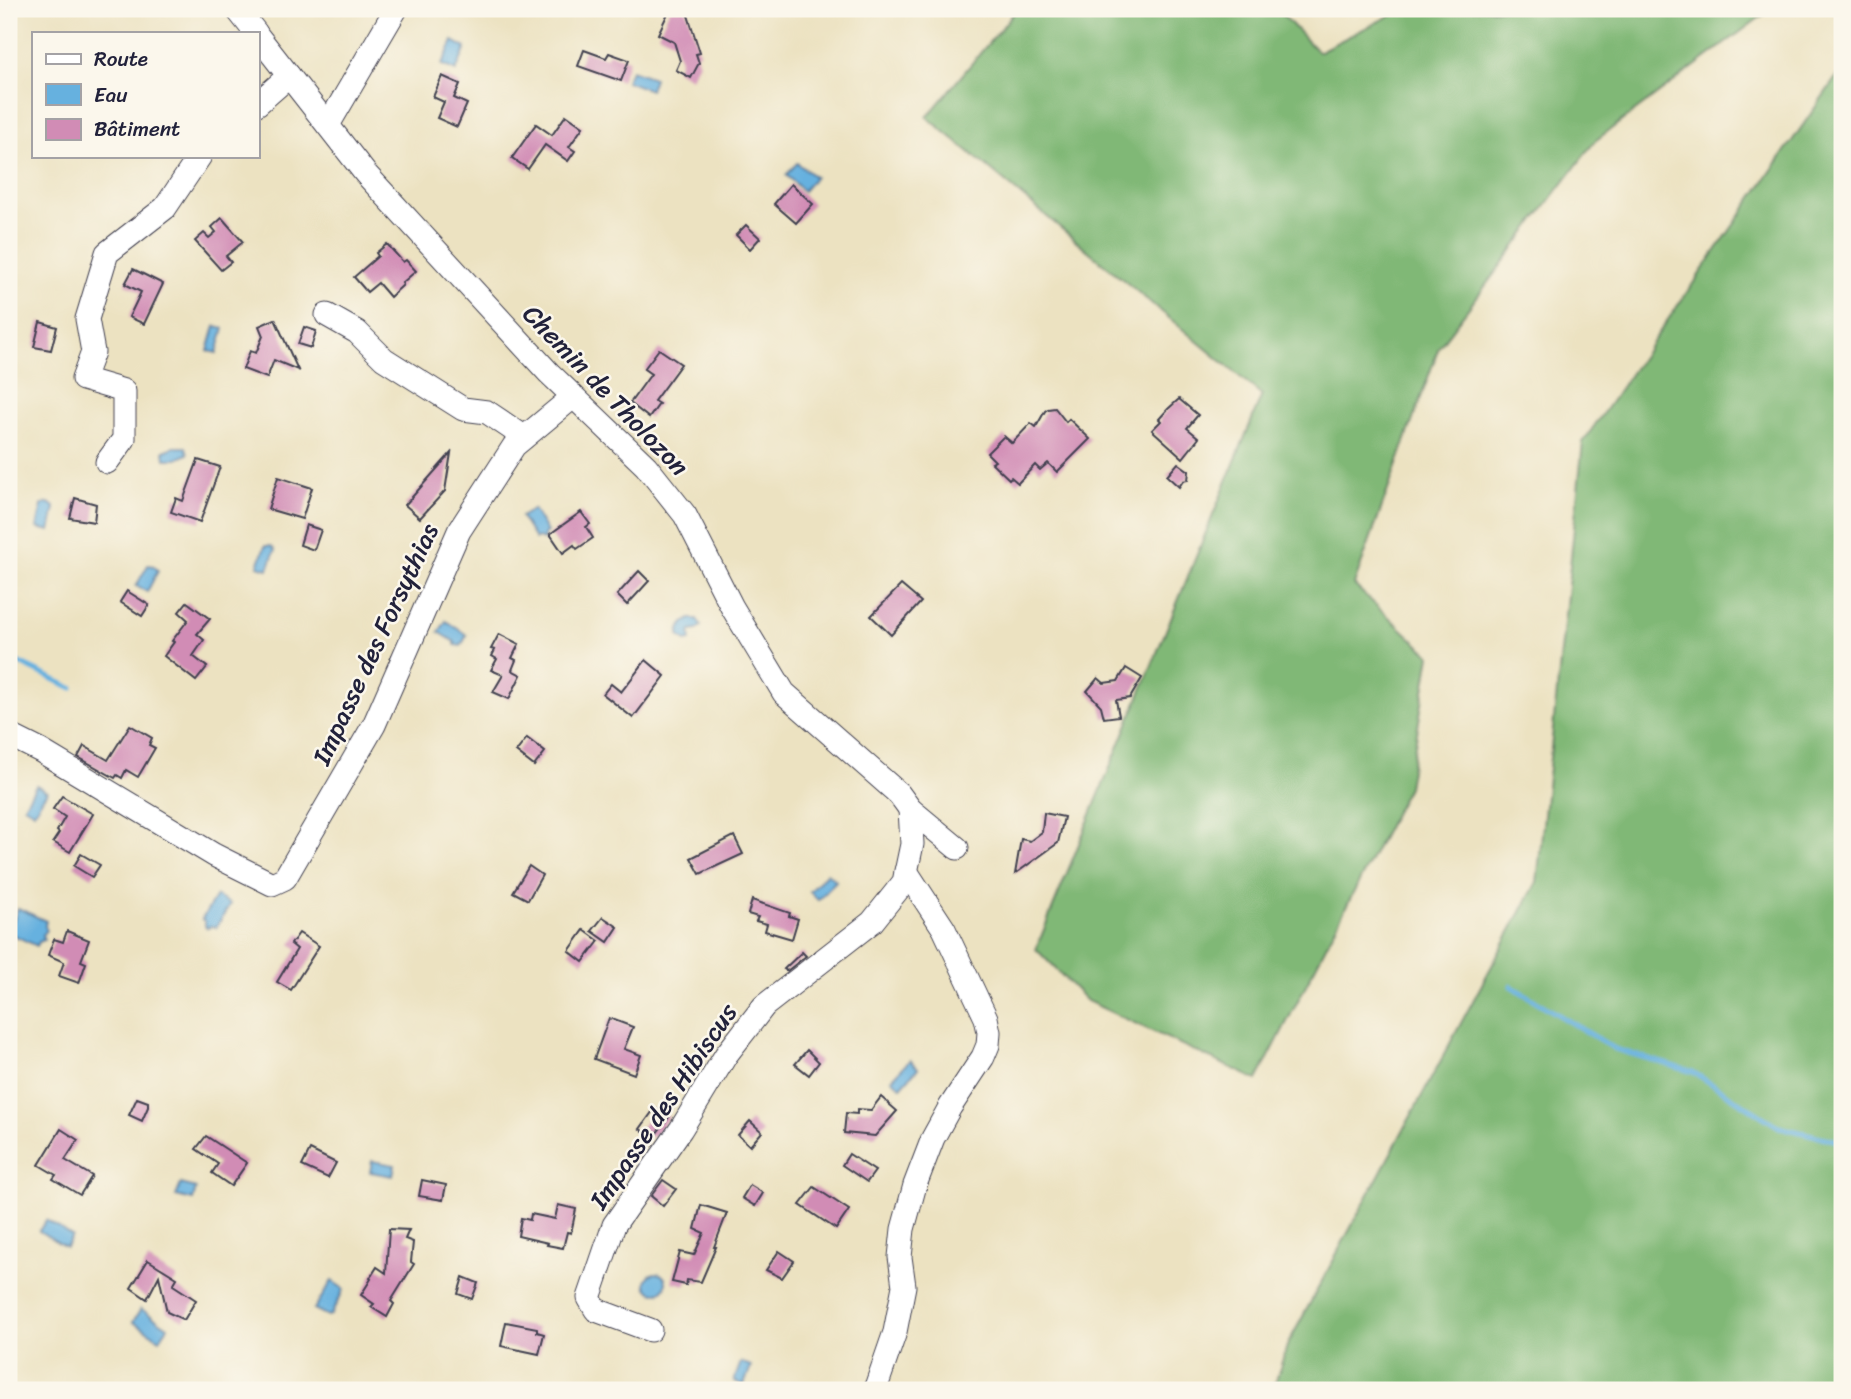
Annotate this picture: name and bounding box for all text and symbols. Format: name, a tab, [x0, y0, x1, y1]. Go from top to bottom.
legend	[32, 32, 259, 158]
text: Route	[94, 40, 148, 78]
text: Eau	[94, 76, 128, 114]
text: Bâtiment	[94, 110, 180, 148]
street label: Chemin de Tholozon	[511, 293, 701, 487]
street label: Impasse des Forsythias	[298, 515, 451, 774]
street label: Impasse des Hibiscus	[576, 992, 750, 1220]

